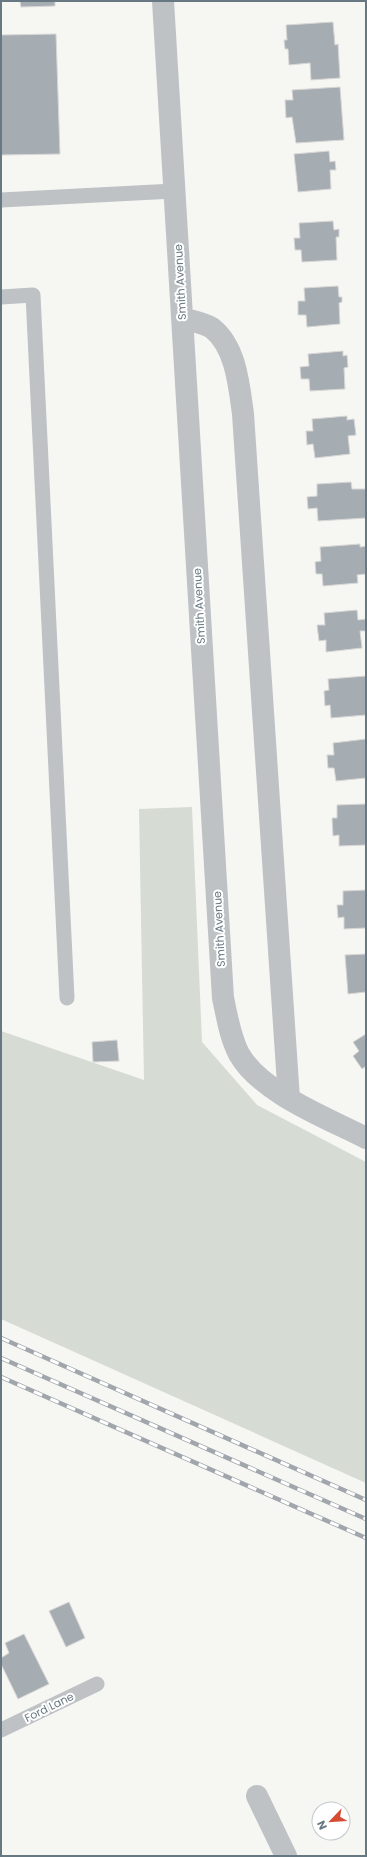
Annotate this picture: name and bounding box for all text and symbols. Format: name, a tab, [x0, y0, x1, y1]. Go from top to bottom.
street label: Smith Avenue	[170, 244, 190, 320]
street label: Smith Avenue	[189, 568, 209, 644]
street label: Smith Avenue	[209, 891, 229, 967]
street label: Ford Lane	[22, 1688, 77, 1726]
north arrow	[311, 1801, 351, 1841]
text: N	[313, 1818, 331, 1832]

